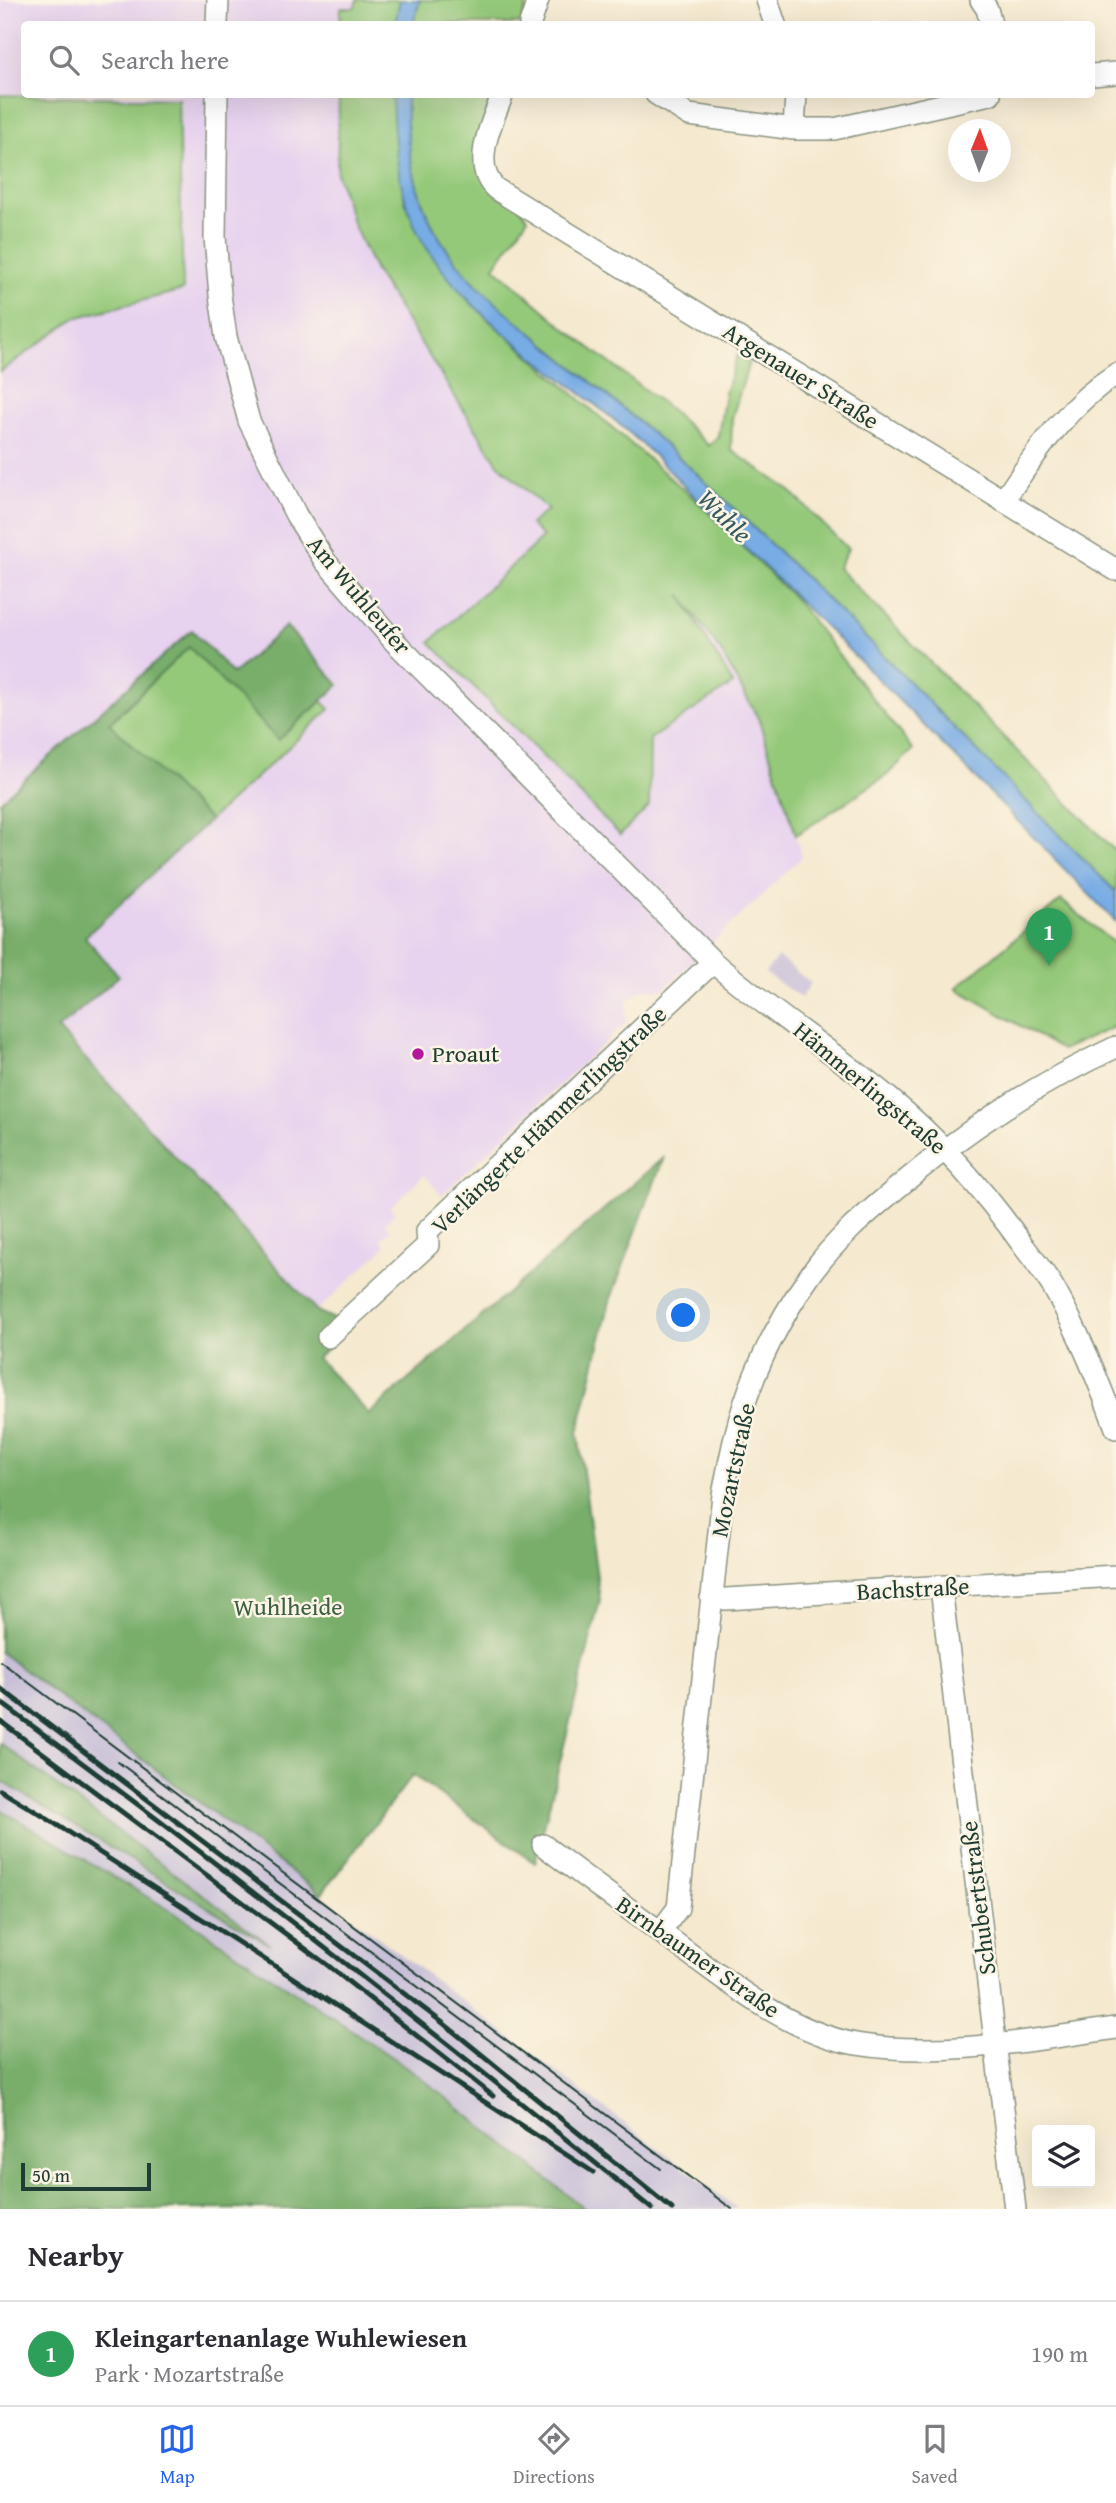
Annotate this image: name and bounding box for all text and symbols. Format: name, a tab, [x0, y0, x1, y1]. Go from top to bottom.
search box	[21, 21, 1095, 98]
text: Search here	[101, 40, 229, 79]
icon: search	[45, 41, 83, 79]
north arrow	[948, 119, 1011, 182]
street label: Argenauer Straße	[716, 313, 886, 438]
water label: Wuhle	[689, 479, 762, 552]
street label: Am Wuhleufer	[299, 527, 420, 662]
pin: 1	[1026, 908, 1072, 966]
street label: Verlängerte Hämmerlingstraße	[423, 997, 674, 1242]
street label: Hämmerlingstraße	[786, 1013, 955, 1162]
place label: Proaut	[432, 1036, 500, 1071]
marker: Proaut	[410, 1046, 426, 1062]
your location	[666, 1298, 700, 1332]
street label: Mozartstraße	[701, 1400, 764, 1540]
street label: Bachstraße	[856, 1568, 970, 1609]
park label: Wuhlheide	[233, 1589, 343, 1624]
street label: Schubertstraße	[951, 1819, 1004, 1977]
street label: Birnbaumer Straße	[609, 1887, 787, 2026]
map controls	[1032, 2125, 1095, 2188]
button: layers	[1032, 2125, 1095, 2188]
scale bar	[21, 2160, 150, 2192]
text: 50 m	[32, 2161, 70, 2189]
text: Nearby	[28, 2233, 124, 2277]
text: Kleingartenanlage Wuhlewiesen	[95, 2318, 467, 2357]
text: 1	[45, 2337, 57, 2370]
text: 190 m	[1031, 2337, 1088, 2370]
text: Park · Mozartstraße	[95, 2357, 284, 2390]
tab: Map	[158, 2420, 196, 2490]
tab: Directions	[513, 2420, 595, 2490]
tab: Saved	[912, 2420, 958, 2490]

